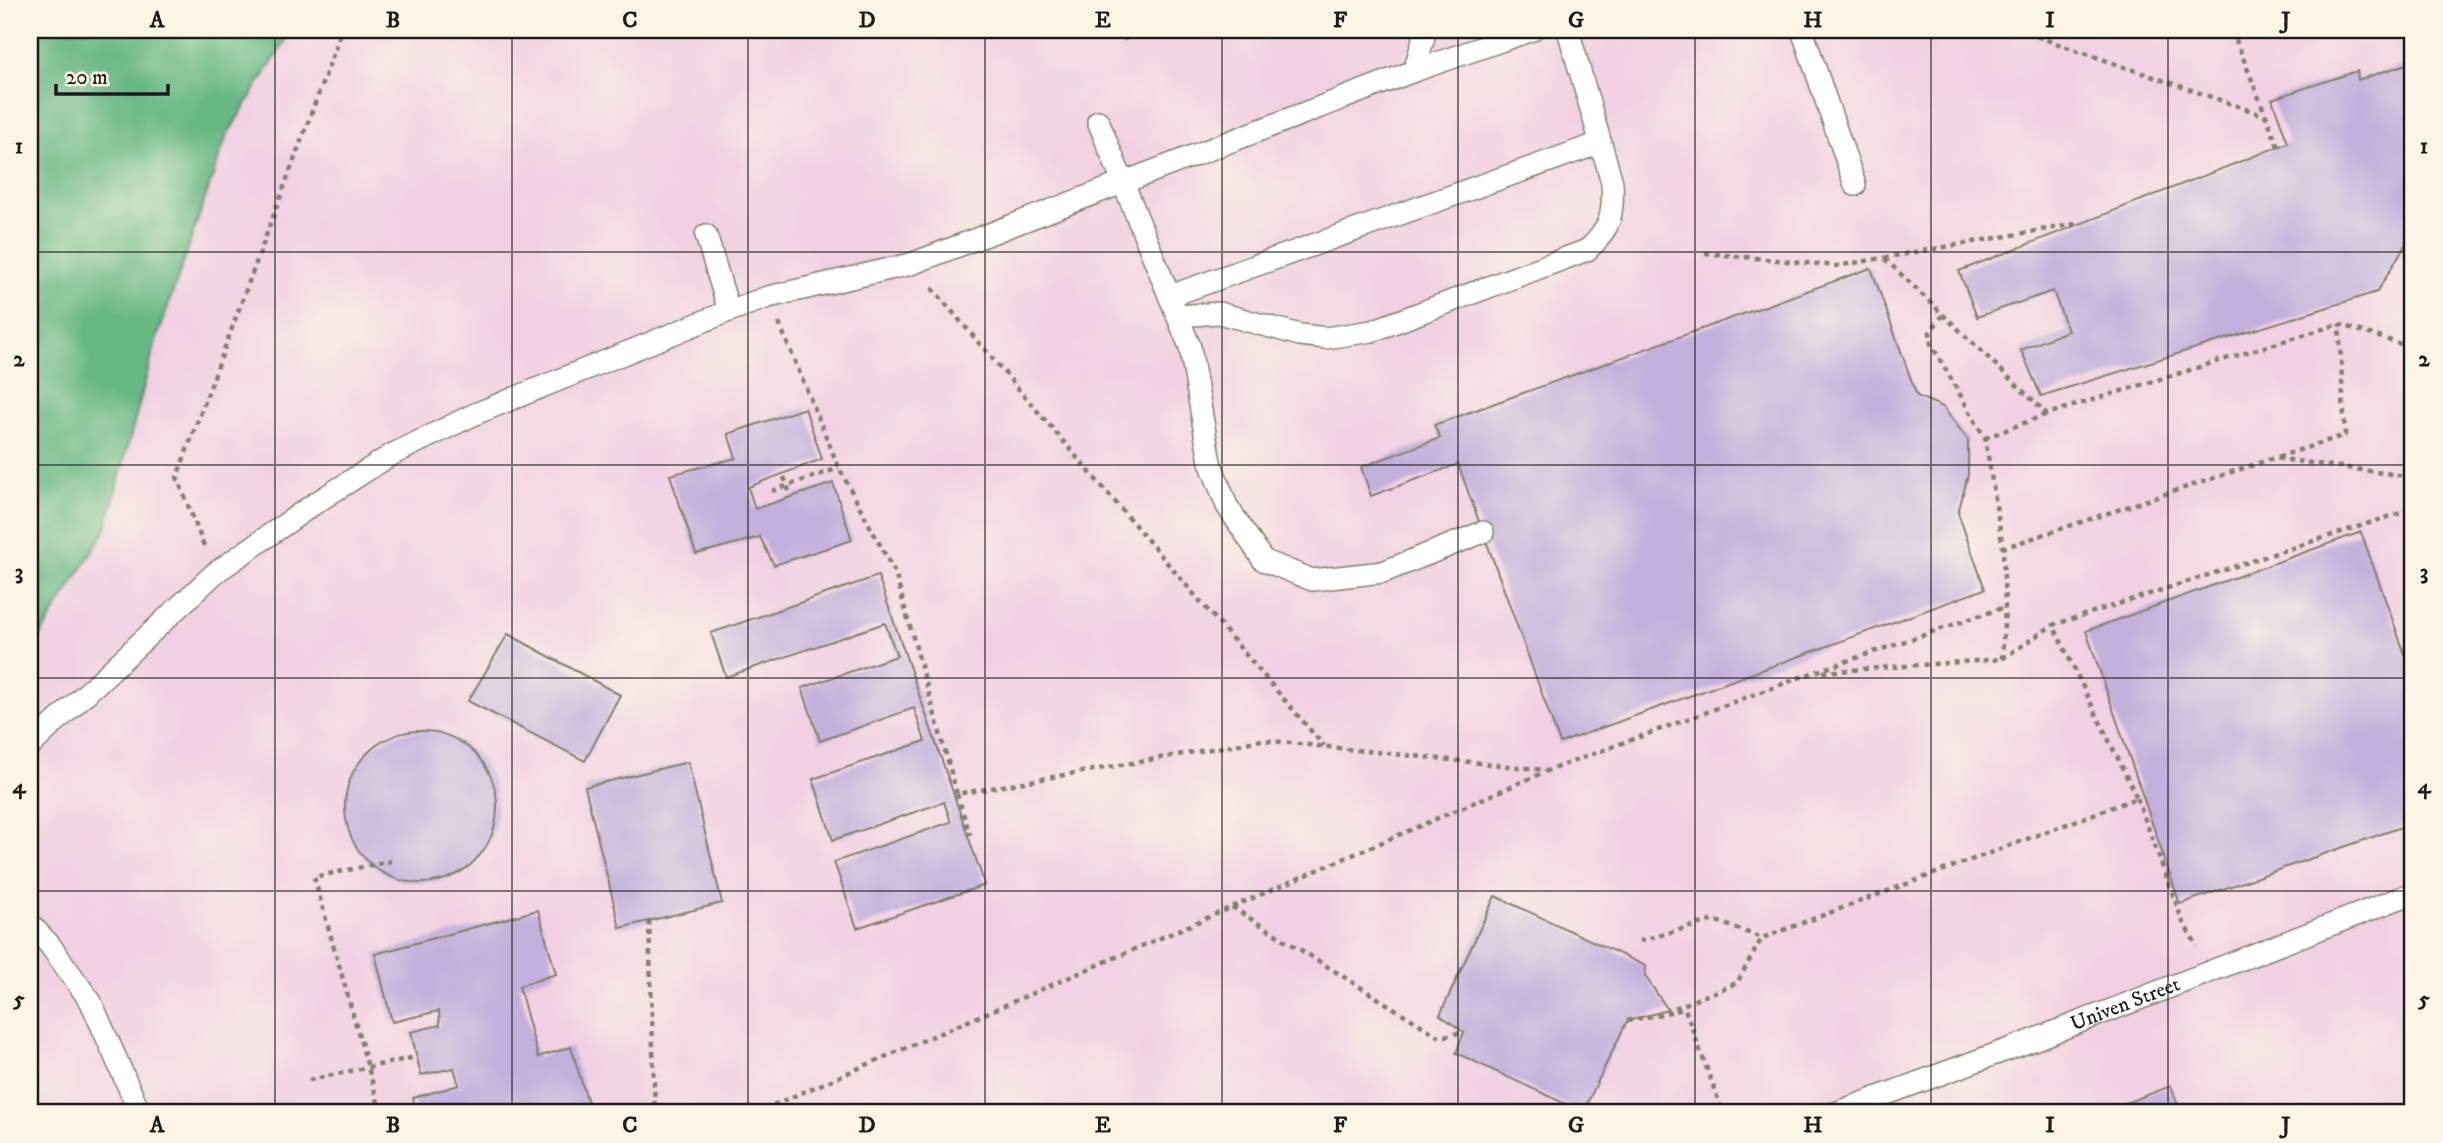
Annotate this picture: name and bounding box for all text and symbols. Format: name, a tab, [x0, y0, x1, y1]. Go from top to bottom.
text: A	[149, 6, 166, 35]
text: B	[386, 6, 400, 35]
text: C	[622, 6, 638, 35]
text: D	[858, 6, 876, 35]
text: E	[1095, 6, 1111, 35]
text: F	[1333, 6, 1348, 35]
text: G	[1568, 6, 1584, 35]
text: H	[1803, 6, 1823, 35]
text: I	[2045, 6, 2055, 35]
text: J	[2278, 6, 2291, 35]
scale bar	[56, 52, 168, 96]
text: 20 m	[66, 65, 108, 91]
text: 1	[15, 132, 23, 161]
text: 1	[2420, 132, 2428, 161]
text: 2	[13, 345, 25, 374]
text: 2	[2418, 345, 2430, 374]
text: 3	[15, 558, 23, 587]
text: 3	[2420, 558, 2428, 587]
text: 4	[12, 772, 27, 801]
text: 4	[2417, 772, 2432, 801]
street label: Univen Street	[2067, 971, 2184, 1037]
text: 5	[12, 985, 25, 1014]
text: 5	[2417, 985, 2430, 1014]
text: A	[149, 1111, 166, 1140]
text: B	[386, 1111, 400, 1140]
text: C	[622, 1111, 638, 1140]
text: D	[858, 1111, 876, 1140]
text: E	[1095, 1111, 1111, 1140]
text: F	[1333, 1111, 1348, 1140]
text: G	[1568, 1111, 1584, 1140]
text: H	[1803, 1111, 1823, 1140]
text: I	[2045, 1111, 2055, 1140]
text: J	[2278, 1111, 2291, 1140]

